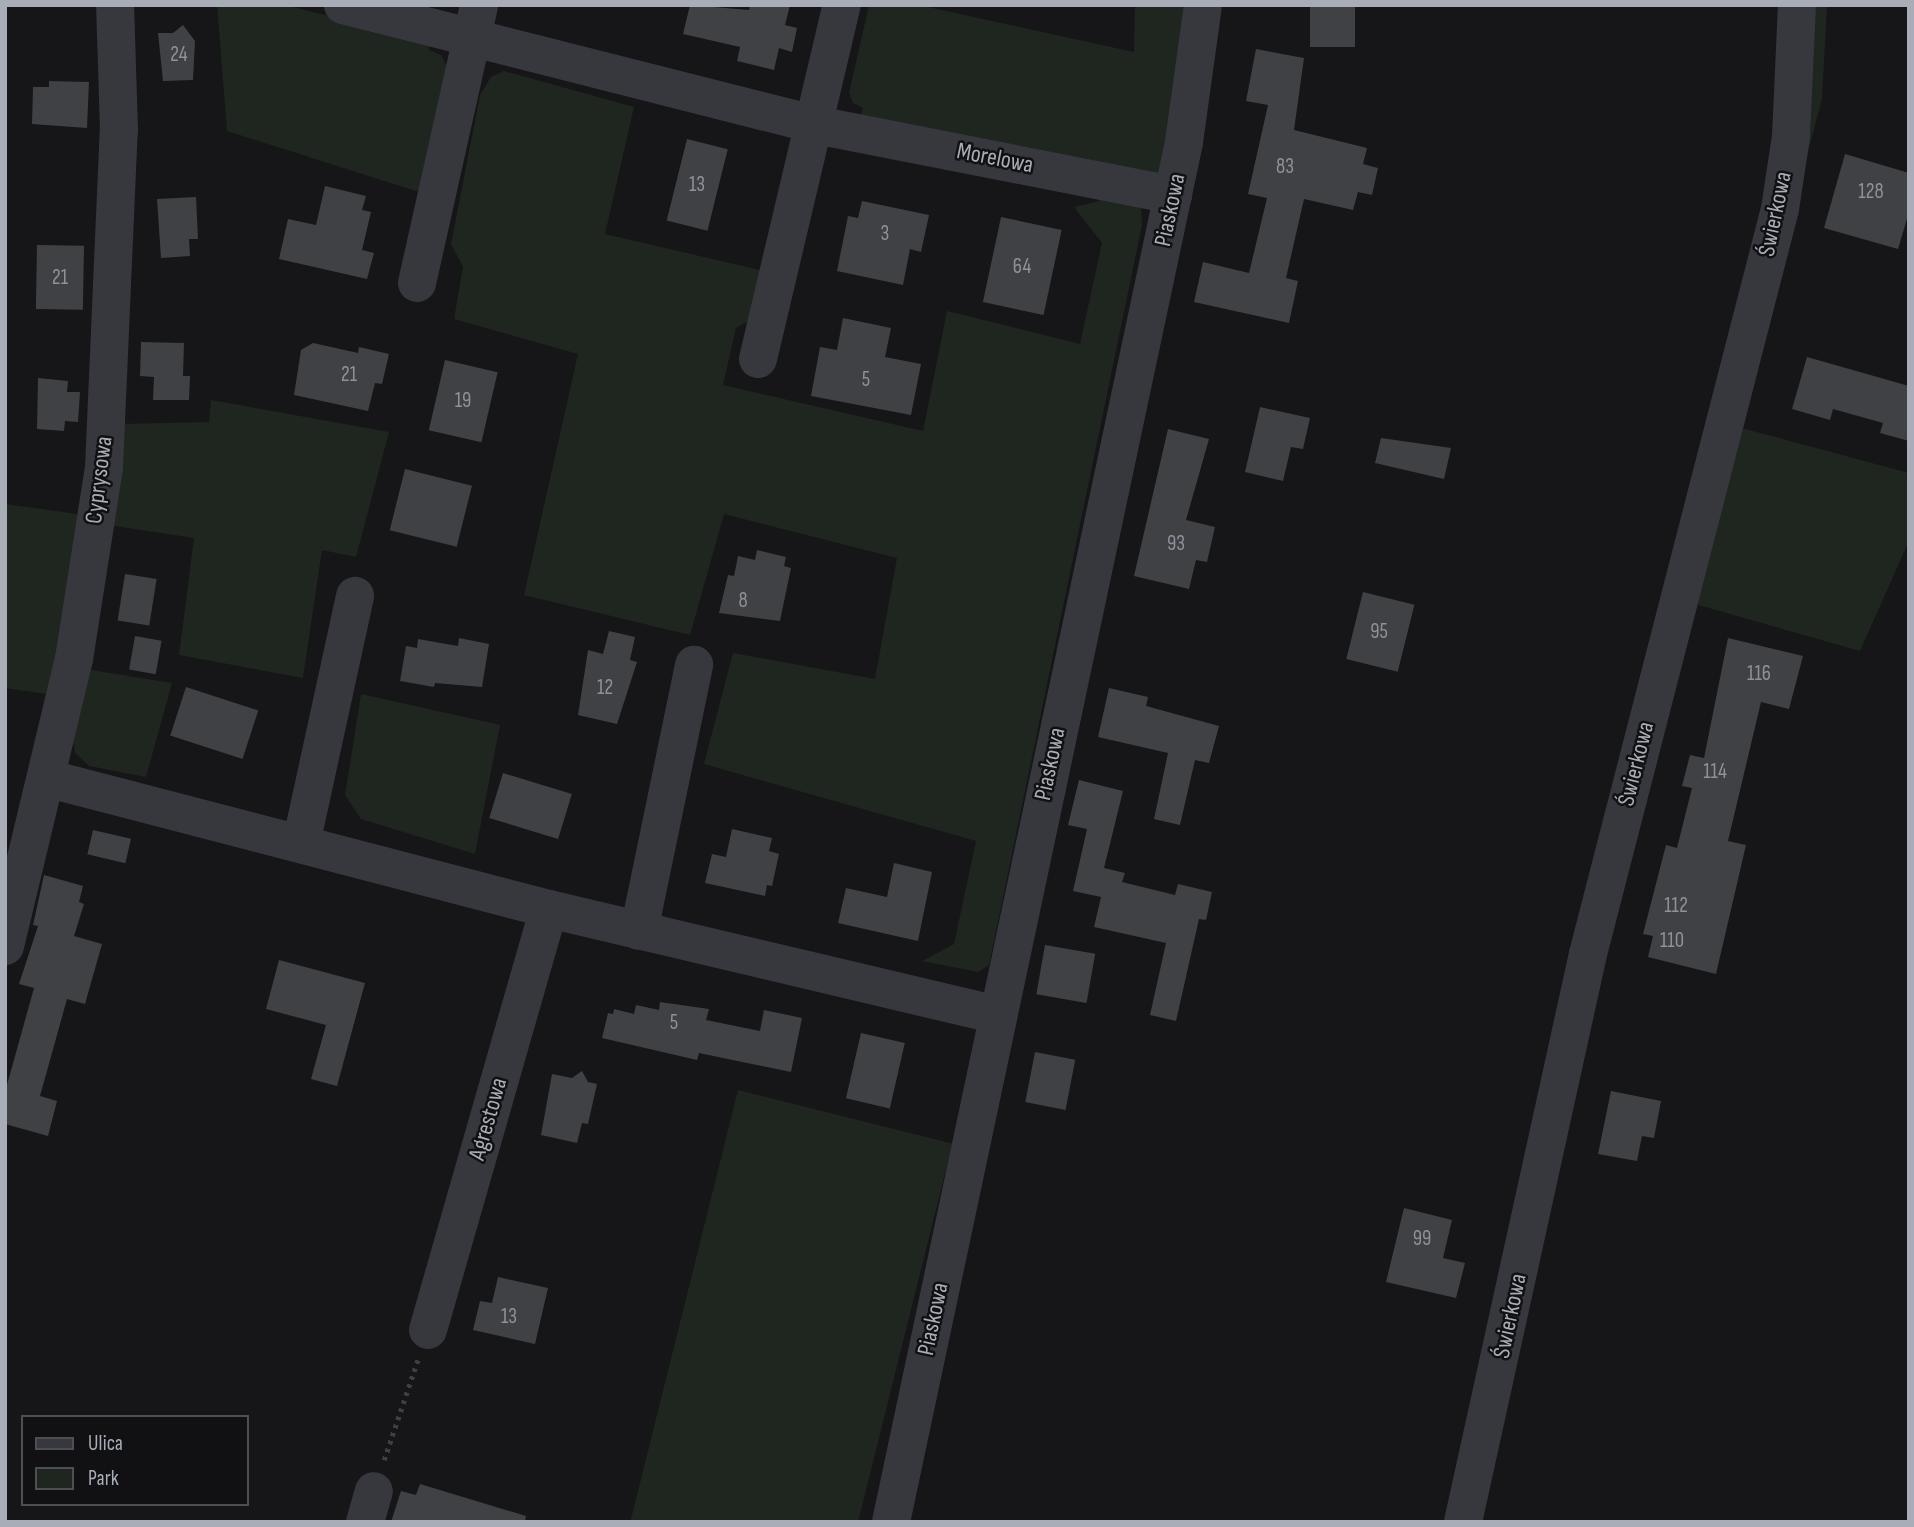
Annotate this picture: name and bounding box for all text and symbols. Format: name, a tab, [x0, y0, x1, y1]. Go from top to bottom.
house number: 24	[170, 42, 188, 68]
street label: Morelowa	[954, 137, 1036, 179]
house number: 83	[1276, 154, 1294, 180]
street label: Świerkowa	[1752, 169, 1798, 259]
street label: Piaskowa	[1148, 171, 1192, 249]
house number: 13	[689, 172, 705, 198]
house number: 128	[1858, 179, 1884, 205]
house number: 3	[881, 221, 889, 247]
house number: 64	[1013, 254, 1031, 280]
house number: 21	[52, 265, 68, 291]
house number: 21	[341, 362, 357, 388]
house number: 5	[862, 367, 870, 393]
house number: 19	[455, 388, 471, 414]
street label: Cyprysowa	[79, 435, 119, 525]
house number: 93	[1167, 531, 1185, 557]
house number: 8	[738, 588, 748, 614]
house number: 95	[1370, 619, 1388, 645]
house number: 116	[1747, 661, 1771, 687]
house number: 12	[597, 675, 613, 701]
street label: Świerkowa	[1612, 719, 1660, 809]
street label: Piaskowa	[1028, 725, 1072, 803]
house number: 114	[1703, 759, 1727, 785]
house number: 112	[1664, 893, 1688, 919]
house number: 110	[1660, 928, 1684, 954]
house number: 5	[670, 1010, 678, 1036]
street label: Agrestowa	[463, 1074, 513, 1164]
house number: 99	[1413, 1226, 1431, 1252]
street label: Świerkowa	[1487, 1271, 1533, 1361]
street label: Piaskowa	[911, 1280, 955, 1358]
house number: 13	[501, 1304, 517, 1330]
legend	[21, 1415, 248, 1506]
text: Ulica	[88, 1431, 123, 1456]
text: Park	[88, 1466, 119, 1491]

